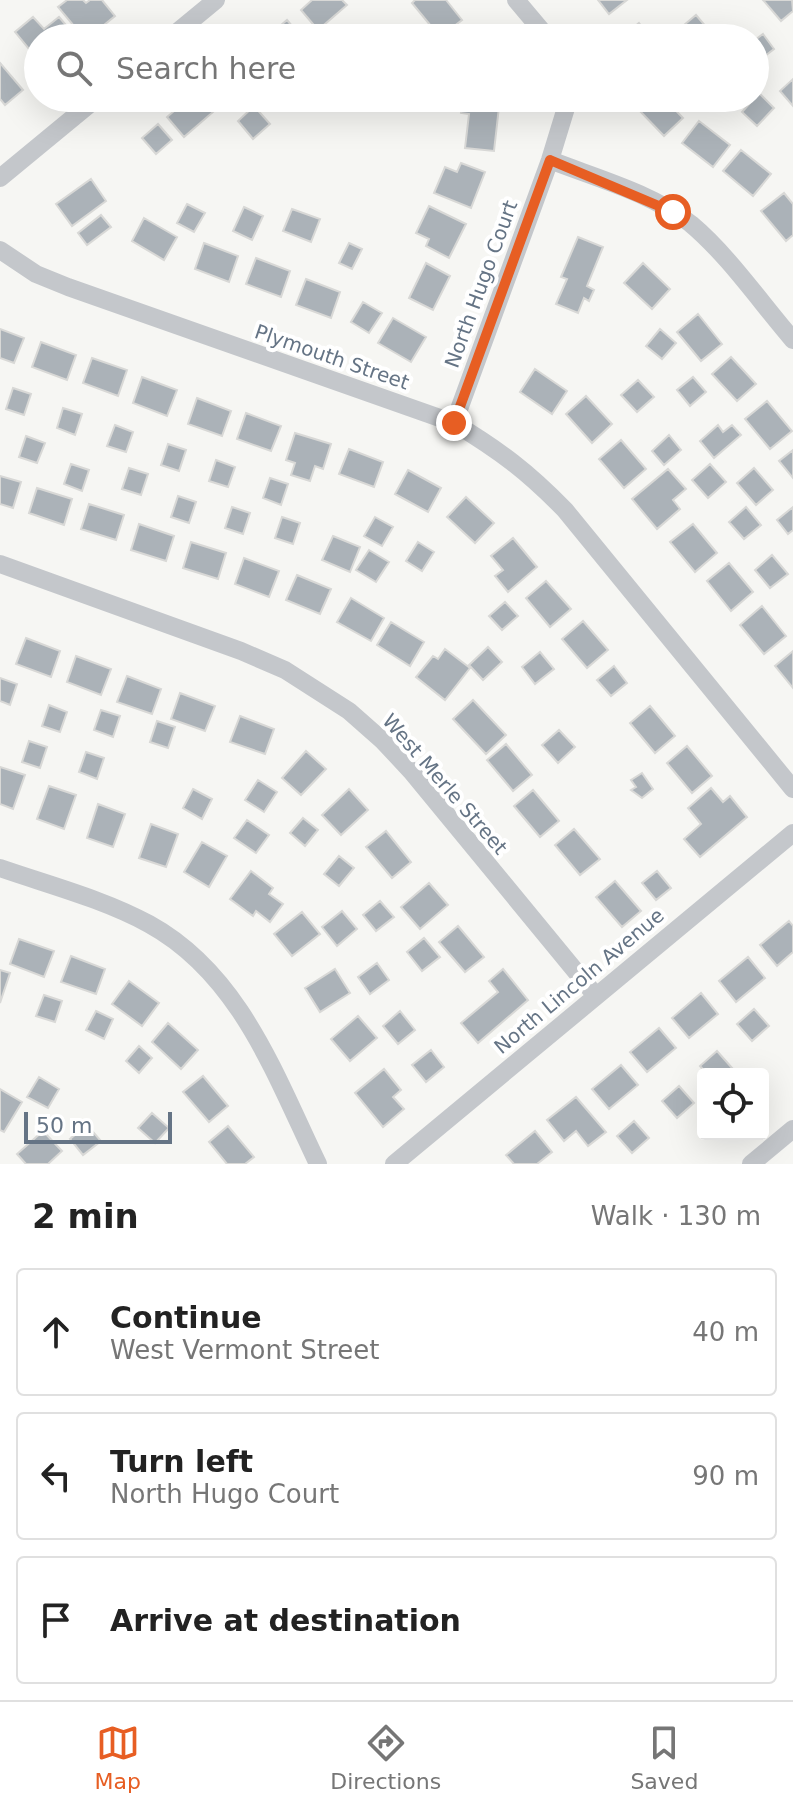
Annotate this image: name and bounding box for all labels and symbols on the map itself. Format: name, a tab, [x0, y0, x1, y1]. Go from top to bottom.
route start	[655, 194, 691, 230]
street label: North Hugo Court	[440, 197, 522, 371]
street label: Plymouth Street	[252, 319, 412, 395]
route end	[436, 405, 472, 441]
street label: West Merle Street	[377, 709, 513, 859]
street label: North Lincoln Avenue	[489, 903, 669, 1059]
scale bar	[24, 1108, 172, 1144]

